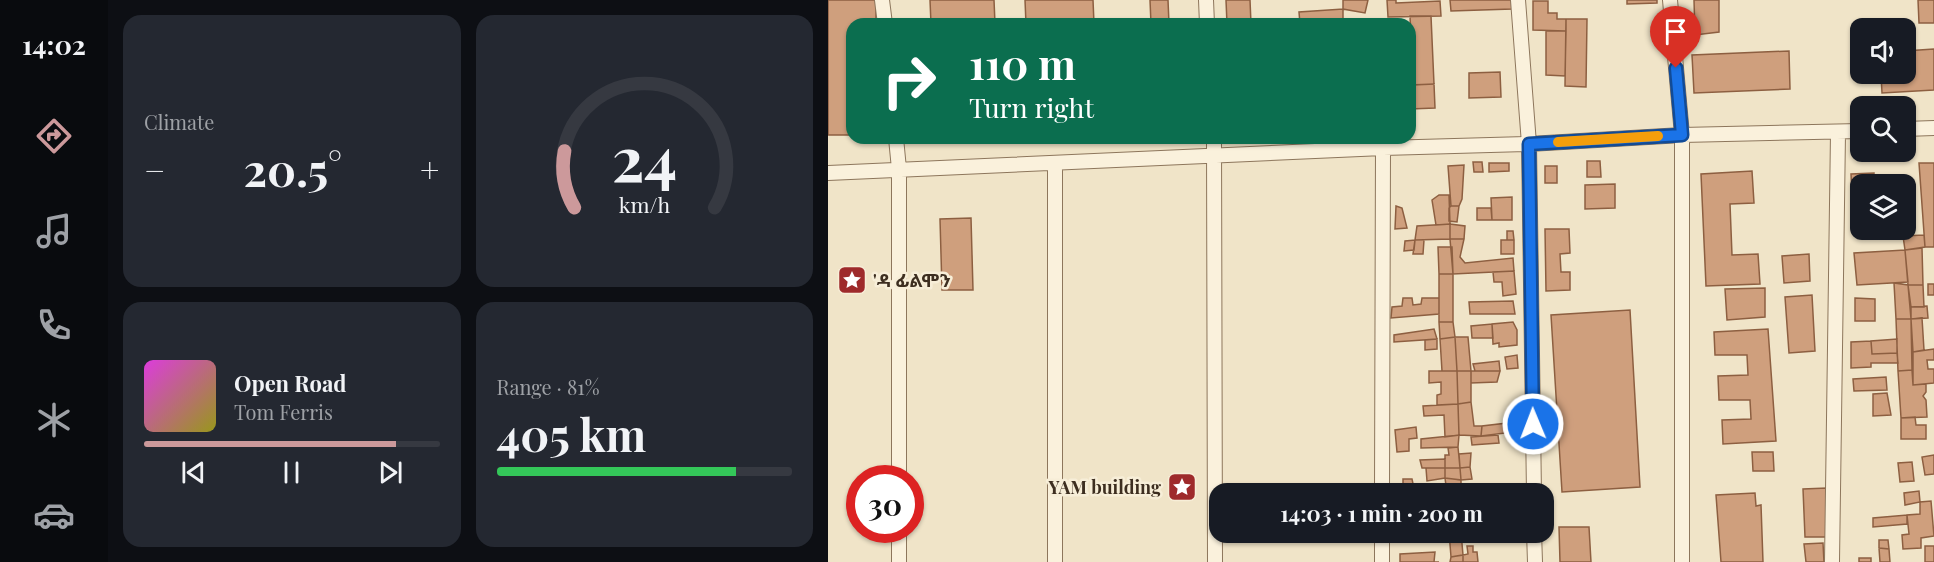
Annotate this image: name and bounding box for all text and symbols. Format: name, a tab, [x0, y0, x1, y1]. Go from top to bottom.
pin	[1650, 6, 1701, 68]
icon: arrive	[1659, 15, 1692, 48]
map controls	[1850, 18, 1916, 240]
button: sound	[1850, 18, 1916, 84]
text: 14:02	[22, 26, 86, 62]
text: 110 m	[969, 35, 1076, 91]
icon: right	[870, 42, 948, 120]
text: Turn right	[969, 89, 1094, 125]
button: search	[1850, 96, 1916, 162]
text: Climate	[144, 108, 214, 135]
text: 24	[611, 114, 677, 198]
icon: directions	[33, 115, 75, 157]
text: 20.5°	[243, 138, 342, 198]
text: −	[144, 147, 165, 191]
text: +	[420, 147, 439, 191]
button: layers	[1850, 174, 1916, 240]
text: km/h	[619, 190, 670, 218]
icon: music	[33, 210, 75, 252]
place icon: 'ዳ ፊልሞን	[836, 264, 868, 296]
place label: 'ዳ ፊልሞን	[873, 268, 951, 292]
icon: phone	[33, 304, 75, 346]
text: Open Road	[234, 368, 346, 398]
text: Range · 81%	[497, 373, 600, 400]
position arrow	[1501, 392, 1565, 456]
text: Tom Ferris	[234, 398, 333, 425]
icon: climate	[33, 399, 75, 441]
text: 405 km	[497, 403, 646, 463]
icon: previous	[177, 456, 210, 489]
icon: pause	[275, 456, 308, 489]
icon: next	[374, 456, 407, 489]
speed limit sign: 30	[846, 465, 924, 543]
place icon: YAM building	[1166, 471, 1198, 503]
place label: YAM building	[1047, 475, 1161, 499]
icon: car	[33, 494, 75, 536]
text: 14:03 · 1 min · 200 m	[1280, 498, 1483, 528]

